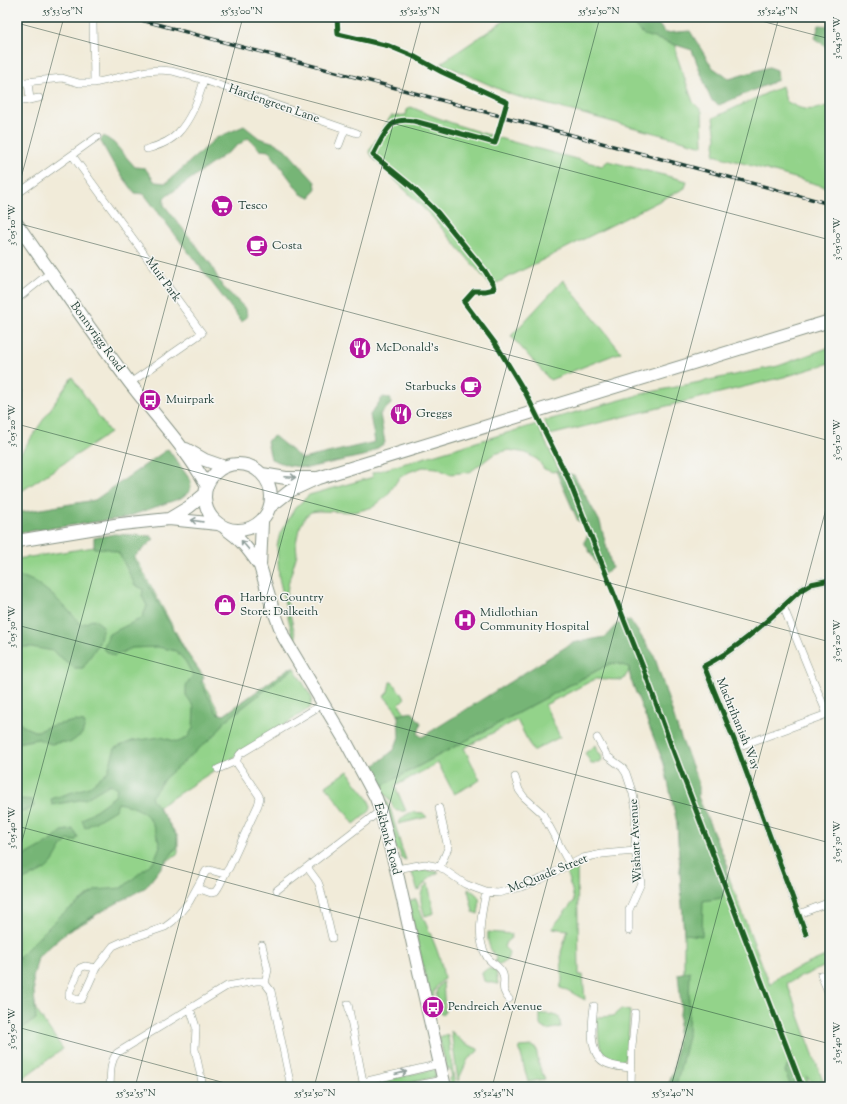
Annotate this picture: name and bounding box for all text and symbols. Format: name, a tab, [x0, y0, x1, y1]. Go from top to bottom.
text: 55°53'05"N	[42, 4, 83, 19]
text: 55°53'00"N	[220, 4, 263, 19]
text: 55°52'55"N	[399, 4, 440, 19]
text: 55°52'50"N	[578, 4, 619, 19]
text: 55°52'45"N	[757, 4, 798, 19]
text: 3°04'50"W	[830, 17, 845, 59]
street label: Hardengreen Lane	[226, 80, 322, 128]
supermarket icon: Tesco	[209, 193, 235, 219]
place label: Tesco	[238, 197, 268, 215]
text: 3°05'10"W	[5, 204, 20, 246]
text: 3°05'00"W	[830, 218, 845, 260]
cafe icon: Costa	[244, 233, 270, 259]
place label: Costa	[272, 237, 303, 255]
street label: Muir Park	[141, 254, 186, 306]
street label: Bonnyrigg Road	[65, 298, 129, 376]
restaurant icon: McDonald's	[347, 335, 373, 361]
place label: McDonald's	[376, 339, 439, 357]
cafe icon: Starbucks	[458, 374, 484, 400]
place label: Starbucks	[405, 378, 456, 396]
bus stop icon: Muirpark	[137, 387, 163, 413]
place label: Muirpark	[166, 391, 215, 409]
restaurant icon: Greggs	[388, 401, 414, 427]
text: 3°05'20"W	[5, 405, 20, 447]
place label: Greggs	[416, 405, 453, 423]
text: 3°05'10"W	[830, 419, 845, 461]
one-way arrow	[283, 474, 296, 481]
one-way arrow	[191, 517, 204, 525]
one-way arrow	[240, 540, 249, 551]
place label: Harbro Country Store: Dalkeith	[240, 589, 324, 621]
shop icon: Harbro Country Store: Dalkeith	[212, 592, 238, 618]
place label: Midlothian Community Hospital	[480, 604, 590, 636]
text: 3°05'30"W	[5, 606, 20, 648]
hospital icon: Midlothian Community Hospital	[452, 607, 478, 633]
text: 3°05'20"W	[830, 620, 845, 662]
street label: Machrihanish Way	[711, 675, 765, 773]
street label: Wishart Avenue	[625, 798, 647, 884]
street label: Eskbank Road	[369, 801, 405, 877]
text: 3°05'40"W	[5, 807, 20, 849]
text: 3°05'30"W	[830, 821, 845, 863]
street label: McQuade Street	[505, 850, 591, 898]
bus stop icon: Pendreich Avenue	[420, 994, 446, 1020]
place label: Pendreich Avenue	[448, 998, 542, 1016]
text: 3°05'50"W	[5, 1008, 20, 1050]
text: 3°05'40"W	[830, 1022, 845, 1064]
one-way arrow	[395, 1069, 408, 1076]
text: 55°52'55"N	[115, 1086, 156, 1101]
text: 55°52'50"N	[294, 1086, 335, 1101]
text: 55°52'45"N	[473, 1086, 514, 1101]
text: 55°52'40"N	[651, 1086, 694, 1101]

